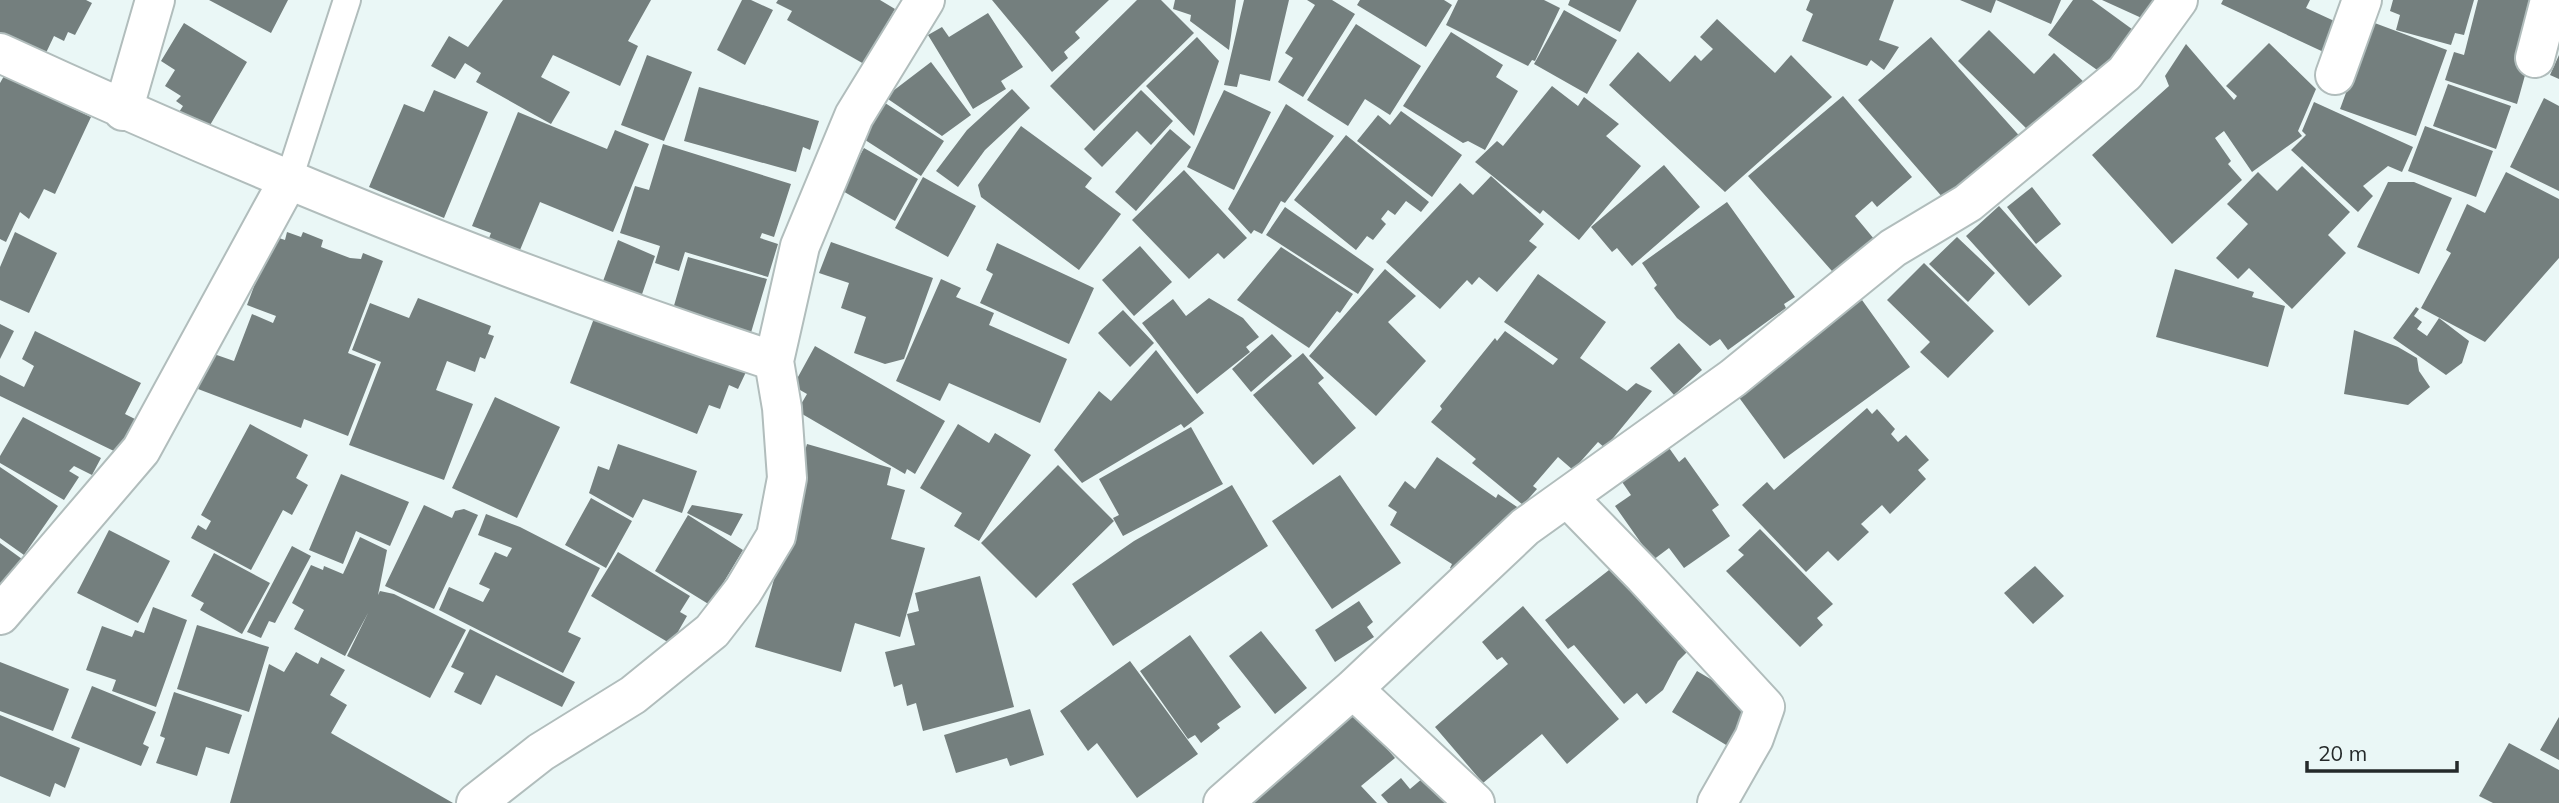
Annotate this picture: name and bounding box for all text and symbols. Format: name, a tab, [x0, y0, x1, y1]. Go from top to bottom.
scale bar	[2307, 730, 2458, 774]
text: 20 m	[2318, 740, 2367, 766]

